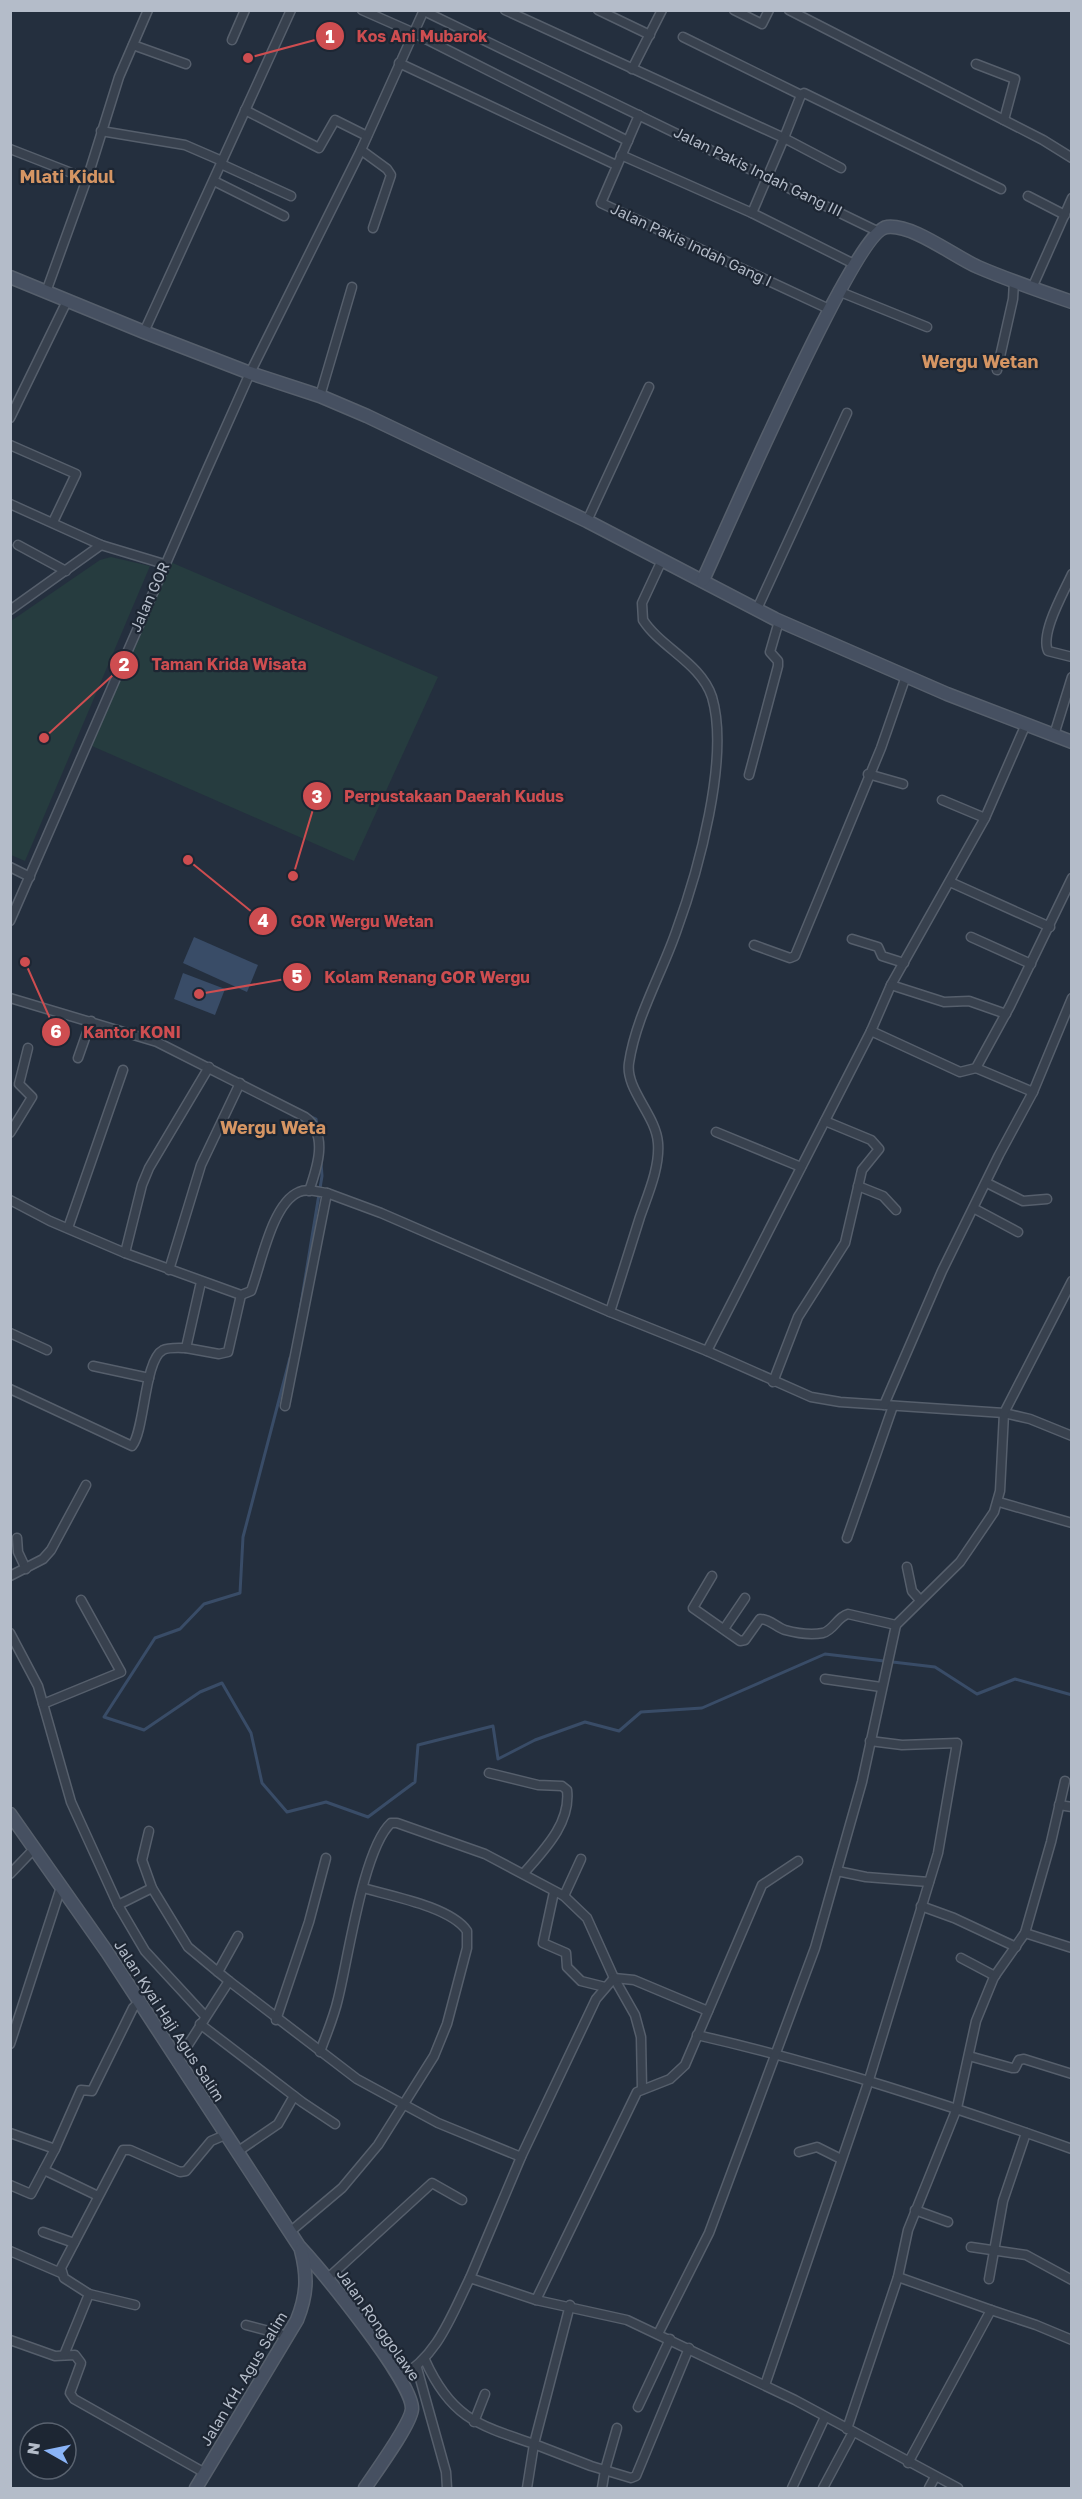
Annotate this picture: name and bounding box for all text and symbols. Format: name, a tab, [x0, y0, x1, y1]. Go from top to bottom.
callout: Kos Ani Mubarok	[315, 19, 500, 53]
text: 1	[325, 25, 335, 47]
text: Kos Ani Mubarok	[356, 26, 488, 46]
street label: Jalan Pakis Indah Gang III	[671, 122, 846, 220]
district label: Mlati Kidul	[20, 165, 114, 187]
street label: Jalan Pakis Indah Gang I	[608, 199, 775, 289]
district label: Wergu Wetan	[922, 350, 1039, 372]
street label: Jalan GOR	[126, 559, 173, 634]
callout: Taman Krida Wisata	[109, 648, 318, 682]
text: 2	[119, 653, 130, 675]
text: Taman Krida Wisata	[151, 654, 307, 674]
callout: Perpustakaan Daerah Kudus	[302, 779, 576, 813]
text: 3	[312, 785, 323, 807]
text: Perpustakaan Daerah Kudus	[344, 786, 564, 806]
callout: GOR Wergu Wetan	[248, 904, 445, 938]
text: 4	[257, 909, 269, 931]
text: GOR Wergu Wetan	[290, 911, 434, 931]
callout: Kolam Renang GOR Wergu	[282, 960, 542, 994]
text: 5	[292, 965, 303, 987]
text: Kolam Renang GOR Wergu	[324, 967, 530, 987]
callout: Kantor KONI	[41, 1015, 193, 1049]
text: 6	[50, 1020, 62, 1042]
text: Kantor KONI	[83, 1022, 181, 1042]
district label: Wergu Weta	[220, 1116, 326, 1138]
street label: Jalan Kyai Haji Agus Salim	[111, 1936, 229, 2105]
street label: Jalan Ronggolawe	[333, 2265, 424, 2384]
street label: Jalan KH. Agus Salim	[196, 2308, 290, 2449]
north arrow	[18, 2421, 78, 2481]
text: N	[22, 2441, 44, 2456]

